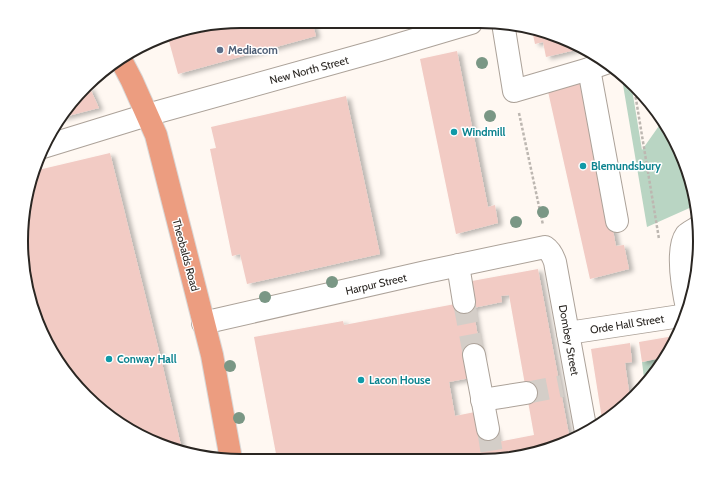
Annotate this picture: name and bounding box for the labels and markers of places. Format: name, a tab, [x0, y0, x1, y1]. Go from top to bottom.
place label: Mediacom	[228, 43, 278, 57]
marker: Mediacom	[215, 45, 225, 55]
place label: Windmill	[462, 125, 506, 139]
marker: Windmill	[449, 127, 459, 137]
place label: Blemundsbury	[591, 159, 661, 173]
marker: Blemundsbury	[578, 161, 588, 171]
place label: Conway Hall	[117, 352, 177, 366]
marker: Conway Hall	[104, 354, 114, 364]
place label: Lacon House	[369, 373, 431, 387]
marker: Lacon House	[356, 375, 366, 385]

